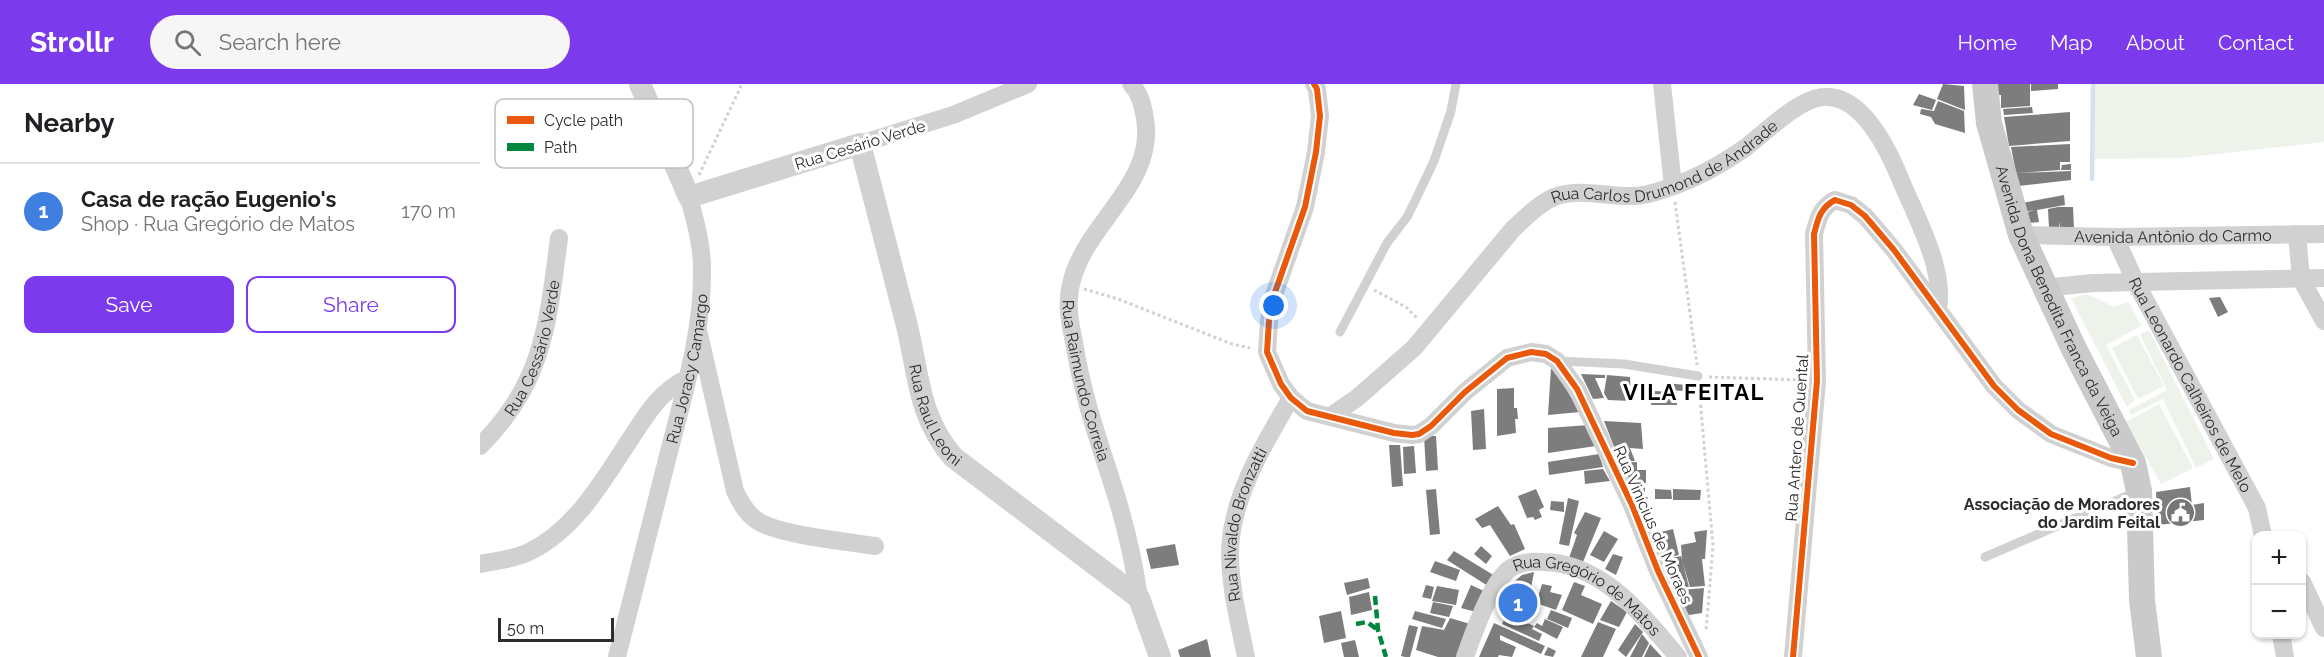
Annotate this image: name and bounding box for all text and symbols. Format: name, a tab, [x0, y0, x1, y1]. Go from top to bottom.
search box	[150, 15, 570, 69]
text: Strollr	[30, 26, 114, 59]
icon: search	[171, 26, 204, 59]
text: Search here	[219, 29, 341, 55]
text: Home	[1958, 30, 2017, 55]
text: Map	[2050, 30, 2093, 55]
text: About	[2126, 30, 2185, 55]
text: Contact	[2218, 30, 2294, 55]
legend	[495, 99, 693, 168]
text: Nearby	[24, 108, 114, 138]
text: Cycle path	[544, 111, 623, 130]
street label: Rua Cesário Verde	[792, 116, 928, 174]
street label: Rua Carlos Drumond de Andrade	[1548, 116, 1781, 207]
text: Path	[544, 138, 577, 157]
street label: Avenida Dona Benedita Franca da Veiga	[1992, 163, 2127, 440]
text: Casa de ração Eugenio's	[81, 186, 336, 212]
text: 1	[39, 199, 48, 223]
text: 170 m	[401, 199, 456, 223]
text: Shop · Rua Gregório de Matos	[81, 212, 355, 236]
street label: Avenida Antônio do Carmo	[2074, 225, 2272, 246]
street label: Rua Leonardo Calheiros de Melo	[2125, 274, 2256, 496]
button: Save	[24, 276, 234, 333]
button: Share	[246, 276, 456, 333]
street label: Rua Cessário Verde	[500, 279, 563, 419]
your location	[1259, 291, 1288, 320]
street label: Rua Joracy Camargo	[662, 293, 711, 446]
street label: Rua Raimundo Correia	[1059, 299, 1114, 464]
street label: Rua Antero de Quental	[1782, 353, 1812, 522]
street label: Rua Raul Leoni	[906, 362, 965, 470]
district label: VILA FEITAL	[1623, 379, 1765, 405]
street label: Rua Vinícius de Moraes	[1610, 443, 1697, 607]
street label: Rua Nivaldo Bronzatti	[1220, 444, 1271, 603]
place label: Associação de Moradores do Jardim Feital	[1964, 495, 2161, 532]
public building icon: Associação de Moradores do Jardim Feital	[2165, 497, 2197, 529]
map controls	[2252, 531, 2306, 639]
button: +	[2252, 531, 2306, 585]
street label: Rua Gregório de Matos	[1510, 552, 1665, 640]
pin: 1	[1498, 580, 1538, 626]
button: −	[2252, 585, 2306, 639]
scale bar	[498, 615, 614, 642]
text: 50 m	[507, 619, 544, 638]

